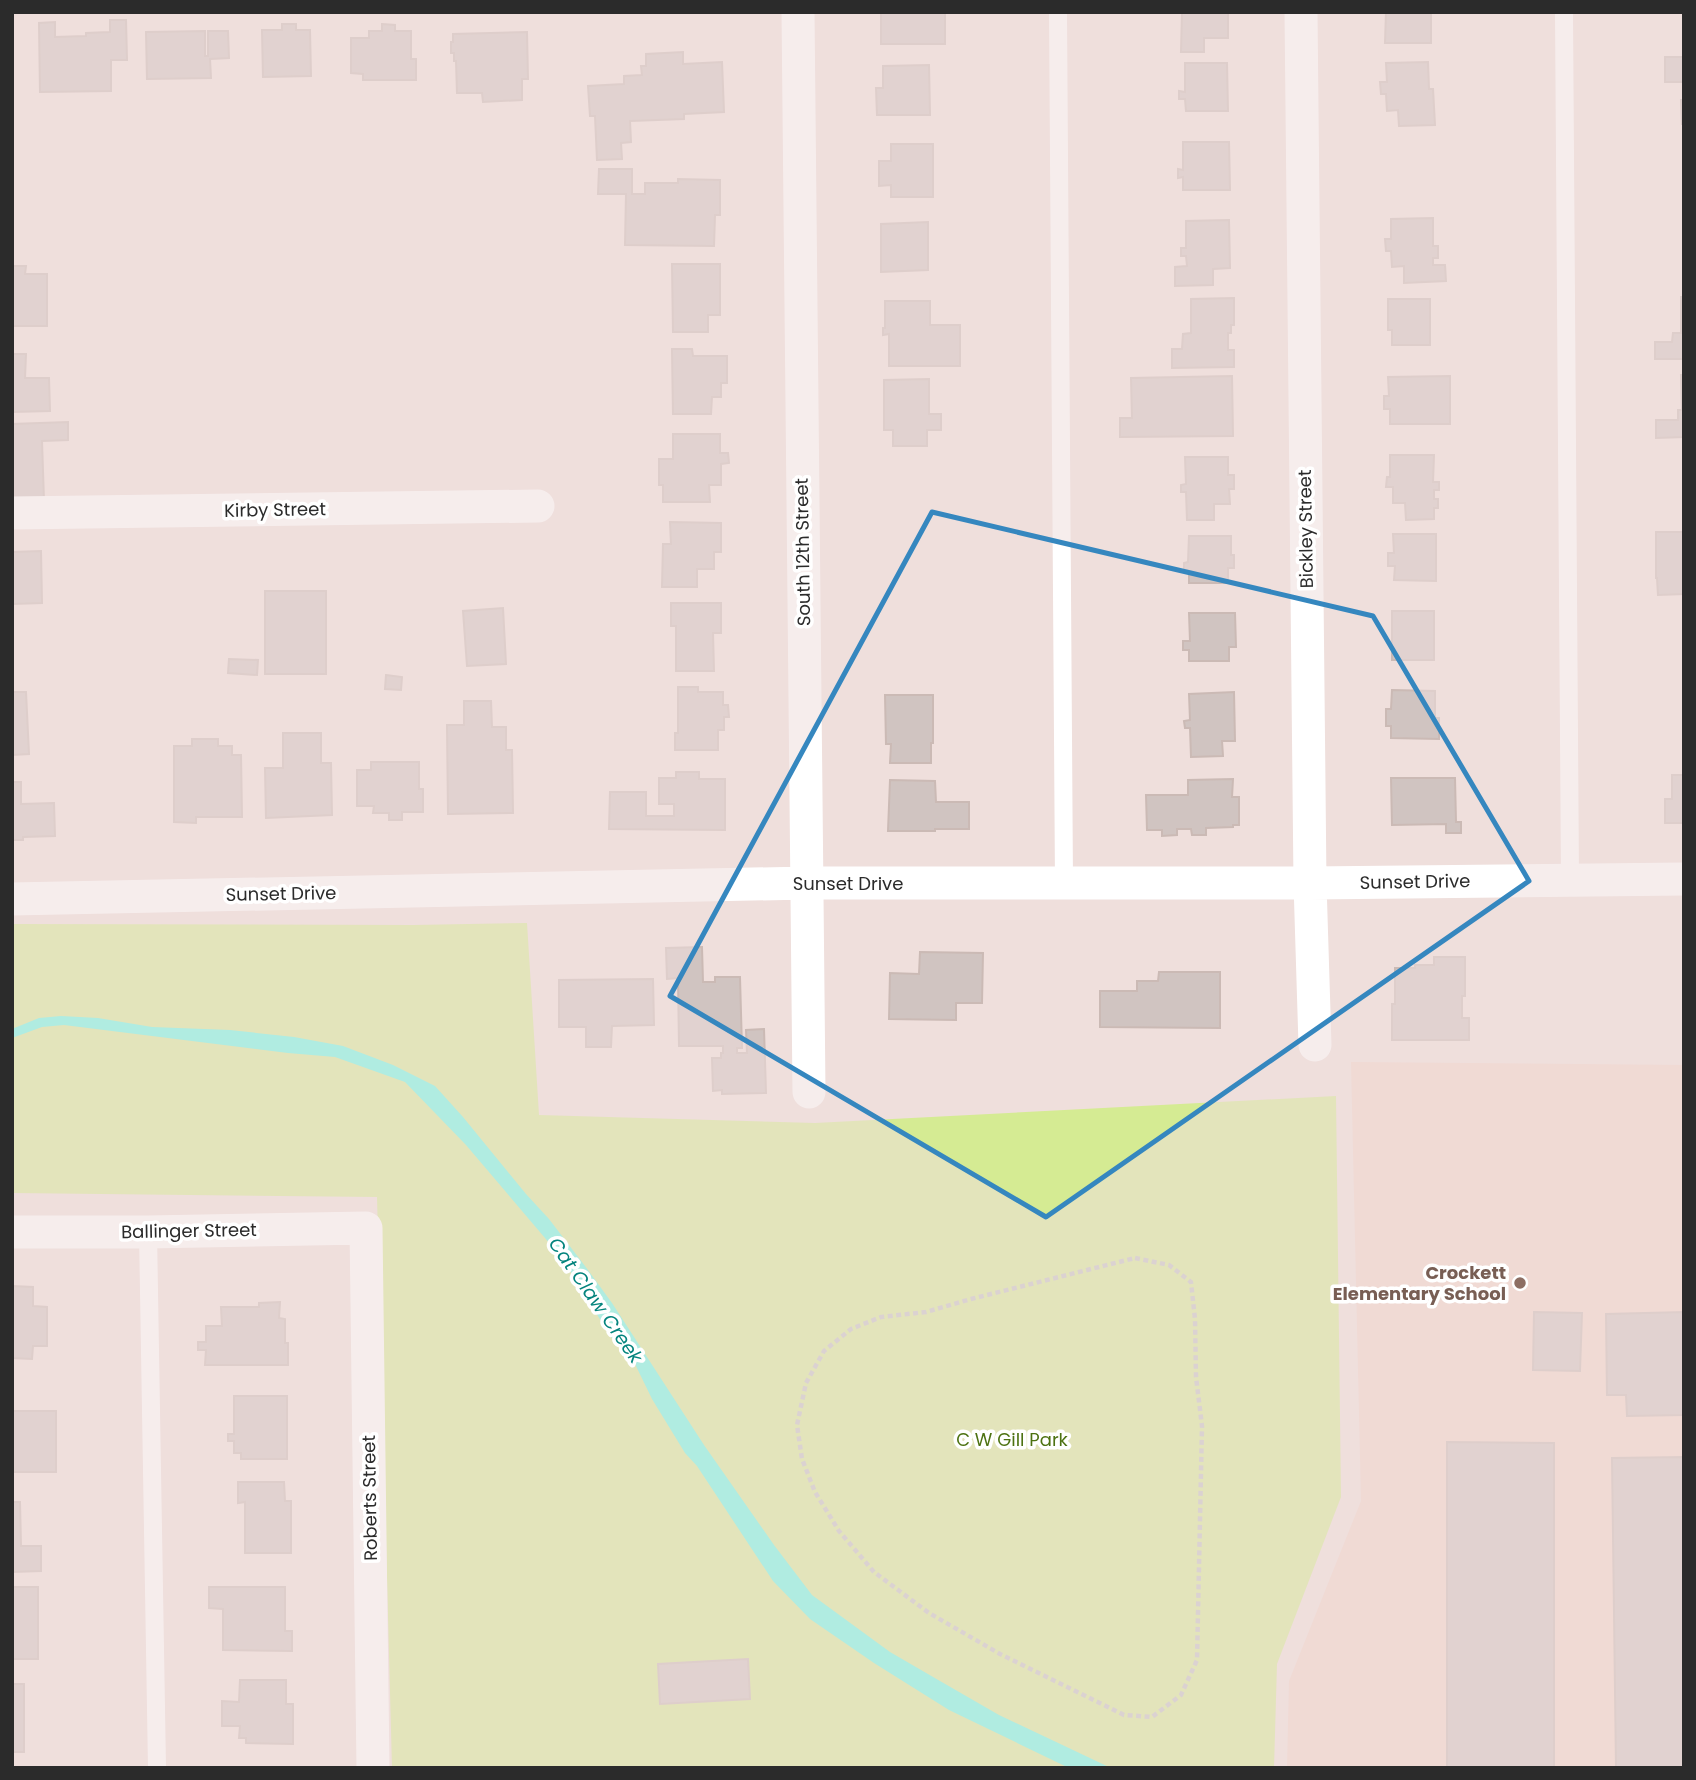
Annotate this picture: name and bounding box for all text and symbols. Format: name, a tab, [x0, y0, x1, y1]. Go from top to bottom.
street label: Bickley Street	[1292, 469, 1319, 589]
street label: South 12th Street	[789, 478, 816, 626]
street label: Kirby Street	[224, 496, 326, 523]
street label: Sunset Drive	[1359, 868, 1471, 895]
street label: Sunset Drive	[793, 871, 903, 896]
street label: Sunset Drive	[225, 880, 337, 907]
street label: Ballinger Street	[121, 1217, 257, 1244]
water label: Cat Claw Creek	[542, 1232, 650, 1370]
place label: Crockett Elementary School	[1333, 1260, 1506, 1306]
marker: Crockett Elementary School	[1512, 1275, 1528, 1291]
park label: C W Gill Park	[956, 1427, 1069, 1452]
street label: Roberts Street	[356, 1435, 383, 1561]

